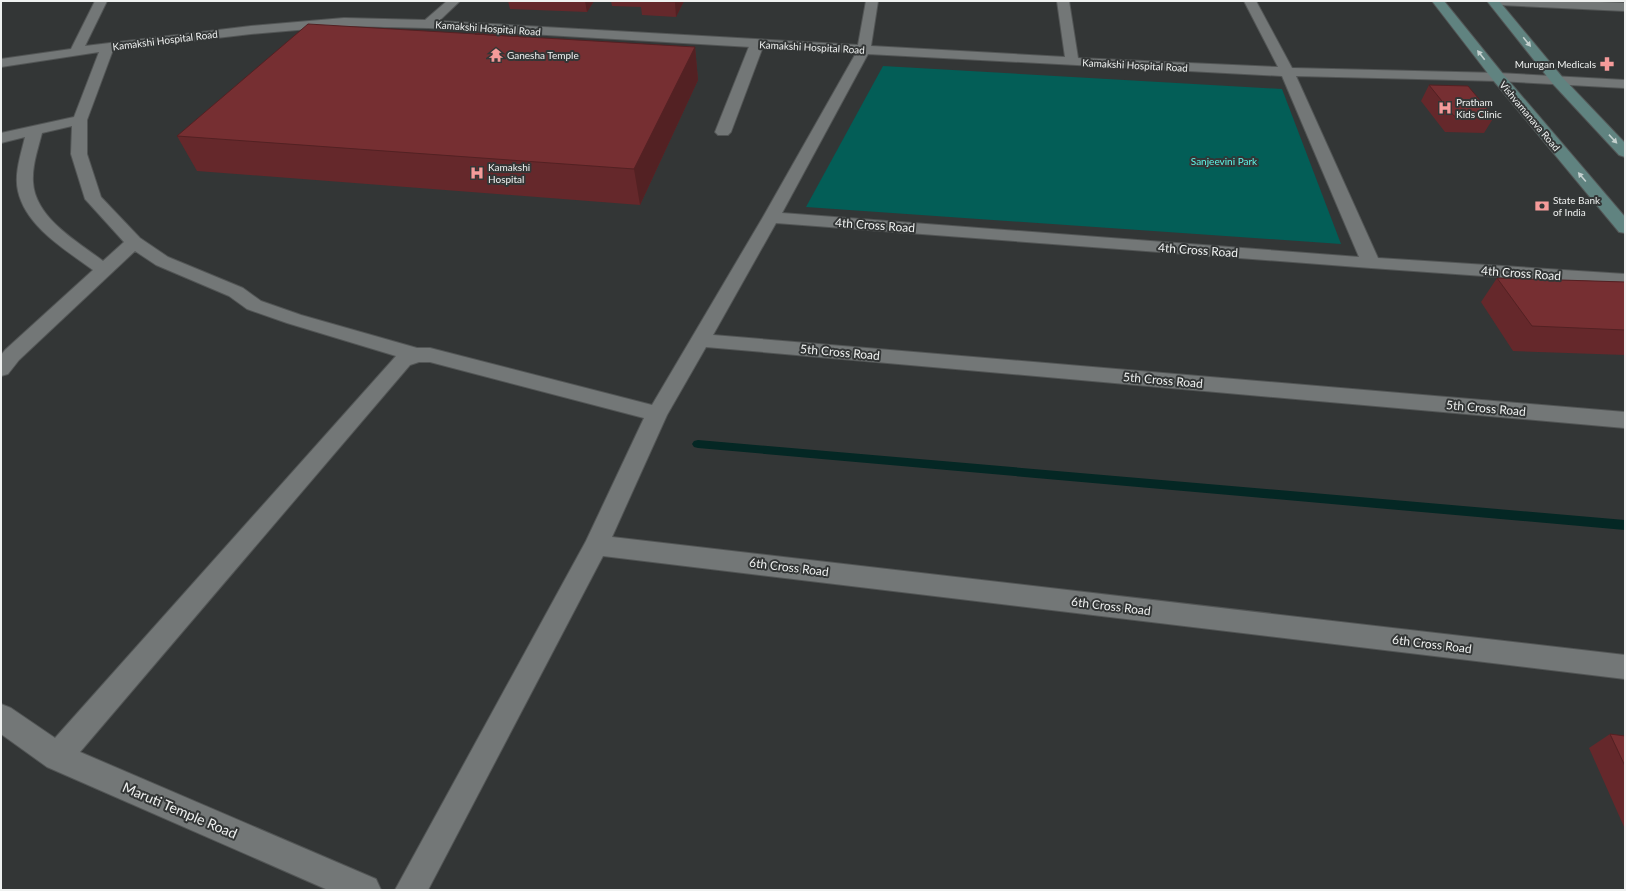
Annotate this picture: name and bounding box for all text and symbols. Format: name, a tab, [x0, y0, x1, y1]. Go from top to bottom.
street label: Kamakshi Hospital Road	[435, 18, 541, 38]
street label: Kamakshi Hospital Road	[112, 28, 218, 52]
one-way arrow	[1522, 37, 1531, 47]
street label: Kamakshi Hospital Road	[759, 38, 865, 56]
temple icon: Ganesha Temple	[488, 47, 504, 63]
place label: Ganesha Temple	[507, 49, 579, 61]
one-way arrow	[1477, 50, 1485, 61]
street label: Kamakshi Hospital Road	[1082, 56, 1188, 74]
pharmacy icon: Murugan Medicals	[1599, 56, 1615, 72]
place label: Murugan Medicals	[1515, 58, 1596, 70]
street label: Vishvamanava Road	[1497, 79, 1563, 153]
place label: Pratham Kids Clinic	[1456, 96, 1502, 120]
hospital icon: Pratham Kids Clinic	[1437, 100, 1453, 116]
one-way arrow	[1608, 134, 1618, 144]
park label: Sanjeevini Park	[1191, 155, 1258, 167]
place label: Kamakshi Hospital	[488, 161, 530, 185]
hospital icon: Kamakshi Hospital	[469, 165, 485, 181]
one-way arrow	[1577, 172, 1586, 182]
place label: State Bank of India	[1553, 194, 1601, 218]
bank icon: State Bank of India	[1534, 198, 1550, 214]
street label: 4th Cross Road	[835, 215, 915, 235]
street label: 4th Cross Road	[1158, 240, 1238, 260]
street label: 4th Cross Road	[1481, 263, 1561, 283]
street label: 5th Cross Road	[799, 341, 881, 363]
street label: 5th Cross Road	[1122, 369, 1204, 391]
street label: 5th Cross Road	[1445, 397, 1527, 419]
street label: 6th Cross Road	[748, 555, 830, 579]
street label: 6th Cross Road	[1070, 594, 1152, 618]
street label: 6th Cross Road	[1391, 632, 1473, 656]
street label: Maruti Temple Road	[120, 778, 240, 842]

